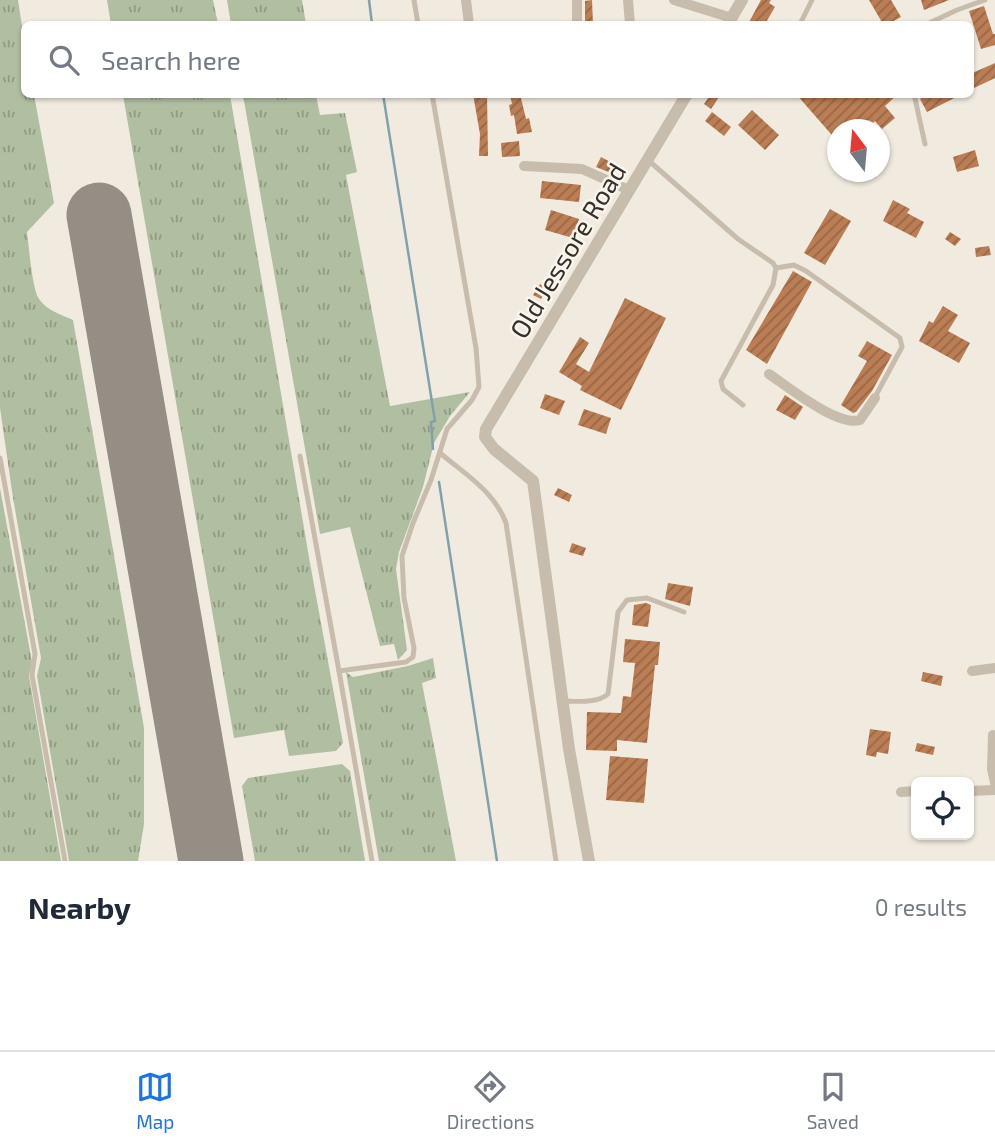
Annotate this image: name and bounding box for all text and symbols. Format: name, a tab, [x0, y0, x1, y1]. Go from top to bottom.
search box	[21, 21, 974, 98]
icon: search	[45, 41, 83, 79]
text: Search here	[101, 44, 241, 75]
north arrow	[827, 119, 890, 182]
street label: Old Jessore Road	[502, 157, 632, 343]
map controls	[911, 777, 974, 840]
button: locate	[911, 777, 974, 840]
text: Nearby	[28, 889, 131, 925]
text: 0 results	[875, 893, 967, 921]
tab: Map	[136, 1068, 174, 1133]
tab: Directions	[447, 1068, 534, 1133]
tab: Saved	[807, 1068, 859, 1133]

